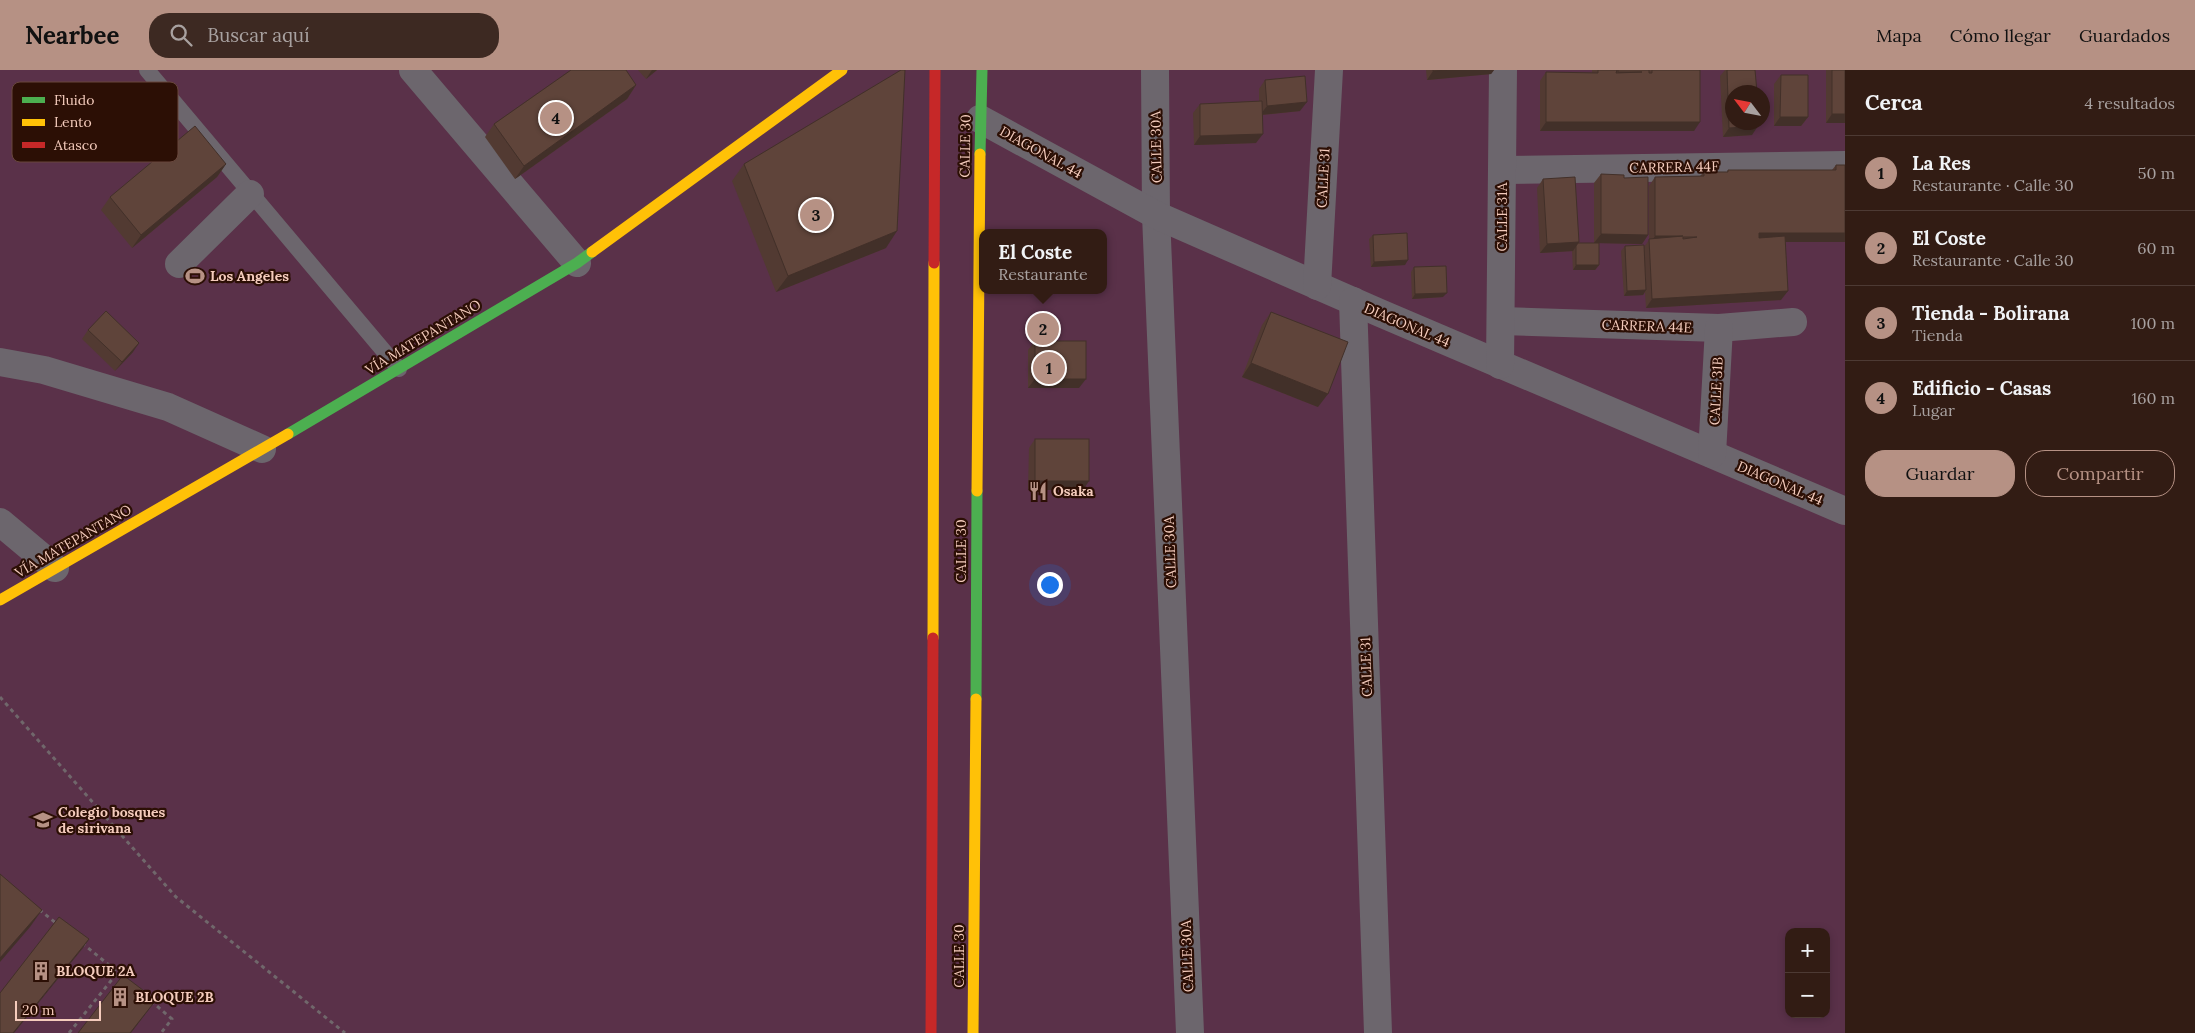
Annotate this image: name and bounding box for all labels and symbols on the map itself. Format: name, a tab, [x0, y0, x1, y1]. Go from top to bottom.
legend	[12, 82, 178, 162]
north arrow	[1725, 85, 1770, 130]
text: Fluido	[54, 91, 94, 109]
pin: 4	[540, 99, 572, 137]
street label: CALLE 30A	[1146, 110, 1166, 183]
text: Lento	[54, 113, 92, 131]
street label: CALLE 30	[955, 114, 975, 178]
street label: DIAGONAL 44	[997, 122, 1086, 182]
text: Atasco	[53, 136, 97, 154]
street label: CALLE 31	[1312, 148, 1334, 208]
street label: CARRERA 44F	[1629, 157, 1719, 177]
street label: CALLE 31A	[1493, 182, 1511, 251]
pin: 3	[800, 196, 832, 234]
sports icon: Los Angeles	[184, 265, 206, 287]
place label: Los Angeles	[210, 267, 289, 285]
street label: VÍA MATEPANTANO	[361, 295, 484, 379]
street label: DIAGONAL 44	[1361, 299, 1453, 351]
pin: 2	[1027, 310, 1059, 348]
street label: CARRERA 44E	[1601, 315, 1693, 337]
pin: 1	[1033, 349, 1065, 387]
street label: CALLE 31B	[1705, 356, 1727, 426]
street label: DIAGONAL 44	[1734, 457, 1826, 509]
restaurant icon: Osaka	[1027, 480, 1049, 502]
place label: Osaka	[1053, 482, 1094, 500]
street label: VÍA MATEPANTANO	[11, 500, 135, 582]
street label: CALLE 30A	[1160, 515, 1180, 588]
street label: CALLE 30	[952, 519, 970, 583]
your location	[1037, 572, 1063, 598]
street label: CALLE 31	[1356, 637, 1376, 697]
place label: Colegio bosques de sirivana	[58, 803, 166, 837]
school or university icon: Colegio bosques de sirivana	[32, 809, 54, 831]
street label: CALLE 30A	[1177, 919, 1197, 992]
street label: CALLE 30	[950, 924, 968, 988]
building icon: BLOQUE 2A	[30, 960, 52, 982]
place label: BLOQUE 2A	[56, 962, 136, 980]
building icon: BLOQUE 2B	[109, 986, 131, 1008]
place label: BLOQUE 2B	[135, 988, 214, 1006]
scale bar	[15, 998, 101, 1021]

